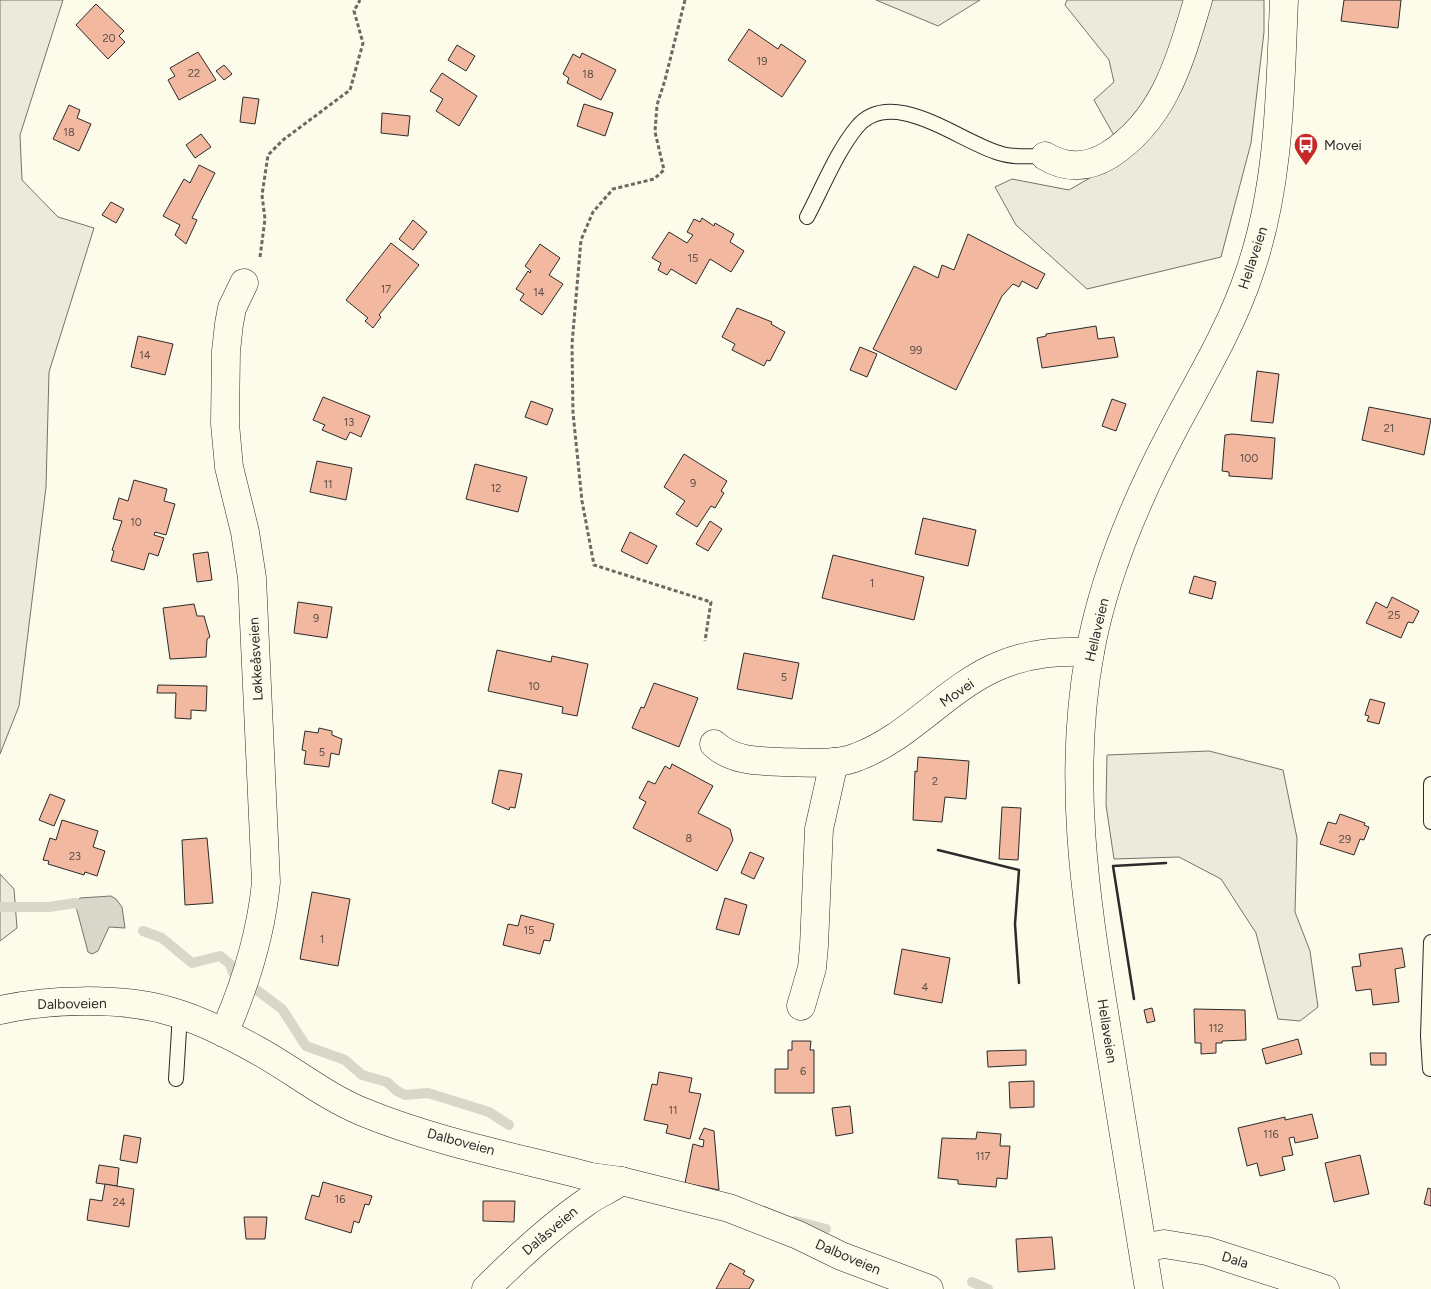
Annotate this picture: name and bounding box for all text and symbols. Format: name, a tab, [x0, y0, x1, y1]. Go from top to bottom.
house number: 20	[102, 32, 116, 45]
house number: 19	[757, 55, 767, 68]
house number: 22	[188, 67, 200, 80]
house number: 18	[582, 68, 594, 81]
house number: 18	[63, 126, 75, 139]
bus stop icon: Movei	[1293, 132, 1319, 166]
place label: Movei	[1324, 137, 1362, 154]
street label: Hellaveien	[1235, 224, 1271, 291]
house number: 15	[688, 252, 698, 265]
house number: 17	[381, 283, 391, 296]
house number: 14	[533, 286, 545, 299]
house number: 99	[910, 344, 922, 357]
house number: 14	[139, 349, 151, 362]
house number: 13	[344, 416, 354, 429]
house number: 21	[1384, 422, 1394, 435]
house number: 100	[1240, 452, 1258, 465]
house number: 9	[690, 477, 696, 490]
house number: 11	[323, 478, 333, 491]
house number: 12	[491, 482, 501, 495]
house number: 10	[130, 516, 142, 529]
house number: 1	[870, 577, 874, 590]
street label: Hellaveien	[1081, 596, 1113, 663]
house number: 25	[1388, 609, 1400, 622]
house number: 9	[313, 612, 319, 625]
street label: Løkkeåsveien	[245, 617, 267, 701]
house number: 5	[781, 671, 787, 684]
street label: Movei	[937, 675, 977, 711]
house number: 10	[528, 680, 540, 693]
house number: 5	[319, 746, 325, 759]
house number: 2	[932, 775, 938, 788]
house number: 8	[686, 832, 693, 845]
house number: 29	[1339, 833, 1351, 846]
house number: 23	[69, 850, 81, 863]
house number: 15	[524, 924, 534, 937]
house number: 1	[320, 933, 324, 946]
house number: 4	[922, 981, 929, 994]
street label: Dalboveien	[37, 995, 107, 1013]
street label: Hellaveien	[1094, 998, 1120, 1065]
house number: 112	[1208, 1022, 1224, 1035]
house number: 6	[800, 1065, 806, 1078]
house number: 11	[668, 1104, 678, 1117]
street label: Dalboveien	[425, 1125, 497, 1159]
house number: 116	[1263, 1128, 1279, 1141]
house number: 117	[976, 1150, 991, 1163]
house number: 16	[335, 1193, 345, 1206]
house number: 24	[113, 1196, 126, 1209]
street label: Dalåsveien	[519, 1203, 581, 1259]
street label: Dalboveien	[813, 1236, 883, 1278]
street label: Dala	[1220, 1248, 1250, 1272]

